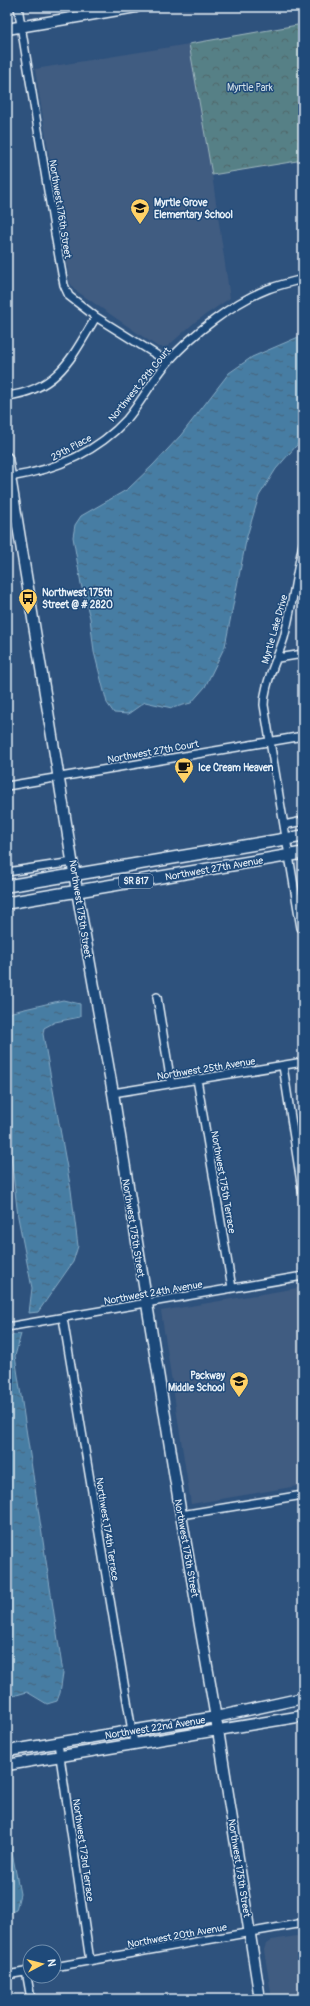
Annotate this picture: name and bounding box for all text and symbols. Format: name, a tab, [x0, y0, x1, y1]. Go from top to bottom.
park label: Myrtle Park	[227, 82, 274, 94]
street label: Northwest 176th Street	[46, 159, 74, 260]
school or university icon: Myrtle Grove Elementary School	[129, 197, 151, 225]
place label: Myrtle Grove Elementary School	[154, 197, 233, 221]
street label: Northwest 29th Court	[106, 344, 174, 424]
street label: 29th Place	[49, 432, 94, 464]
bus stop icon: Northwest 175th Street @ # 2820	[17, 587, 39, 615]
place label: Northwest 175th Street @ # 2820	[42, 587, 113, 611]
street label: Myrtle Lake Drive	[259, 593, 291, 665]
street label: Northwest 27th Court	[106, 738, 201, 766]
cafe icon: Ice Cream Heaven	[173, 756, 195, 784]
place label: Ice Cream Heaven	[198, 762, 274, 774]
street label: Northwest 27th Avenue	[164, 854, 264, 884]
street label: Northwest 175th Street	[66, 859, 94, 960]
road number: SR 817	[119, 874, 153, 888]
street label: Northwest 25th Avenue	[156, 1055, 256, 1083]
street label: Northwest 175th Terrace	[208, 1130, 238, 1234]
street label: Northwest 175th Street	[119, 1178, 147, 1279]
street label: Northwest 24th Avenue	[103, 1278, 203, 1308]
place label: Packway Middle School	[168, 1370, 226, 1394]
school or university icon: Packway Middle School	[228, 1370, 250, 1398]
street label: Northwest 174th Terrace	[93, 1477, 121, 1582]
street label: Northwest 175th Street	[171, 1498, 201, 1599]
street label: Northwest 22nd Avenue	[104, 1714, 206, 1742]
street label: Northwest 173rd Terrace	[70, 1798, 96, 1902]
street label: Northwest 175th Street	[225, 1818, 253, 1919]
street label: Northwest 20th Avenue	[126, 1921, 228, 1951]
north arrow	[22, 1944, 62, 1984]
text: N	[45, 1958, 58, 1968]

